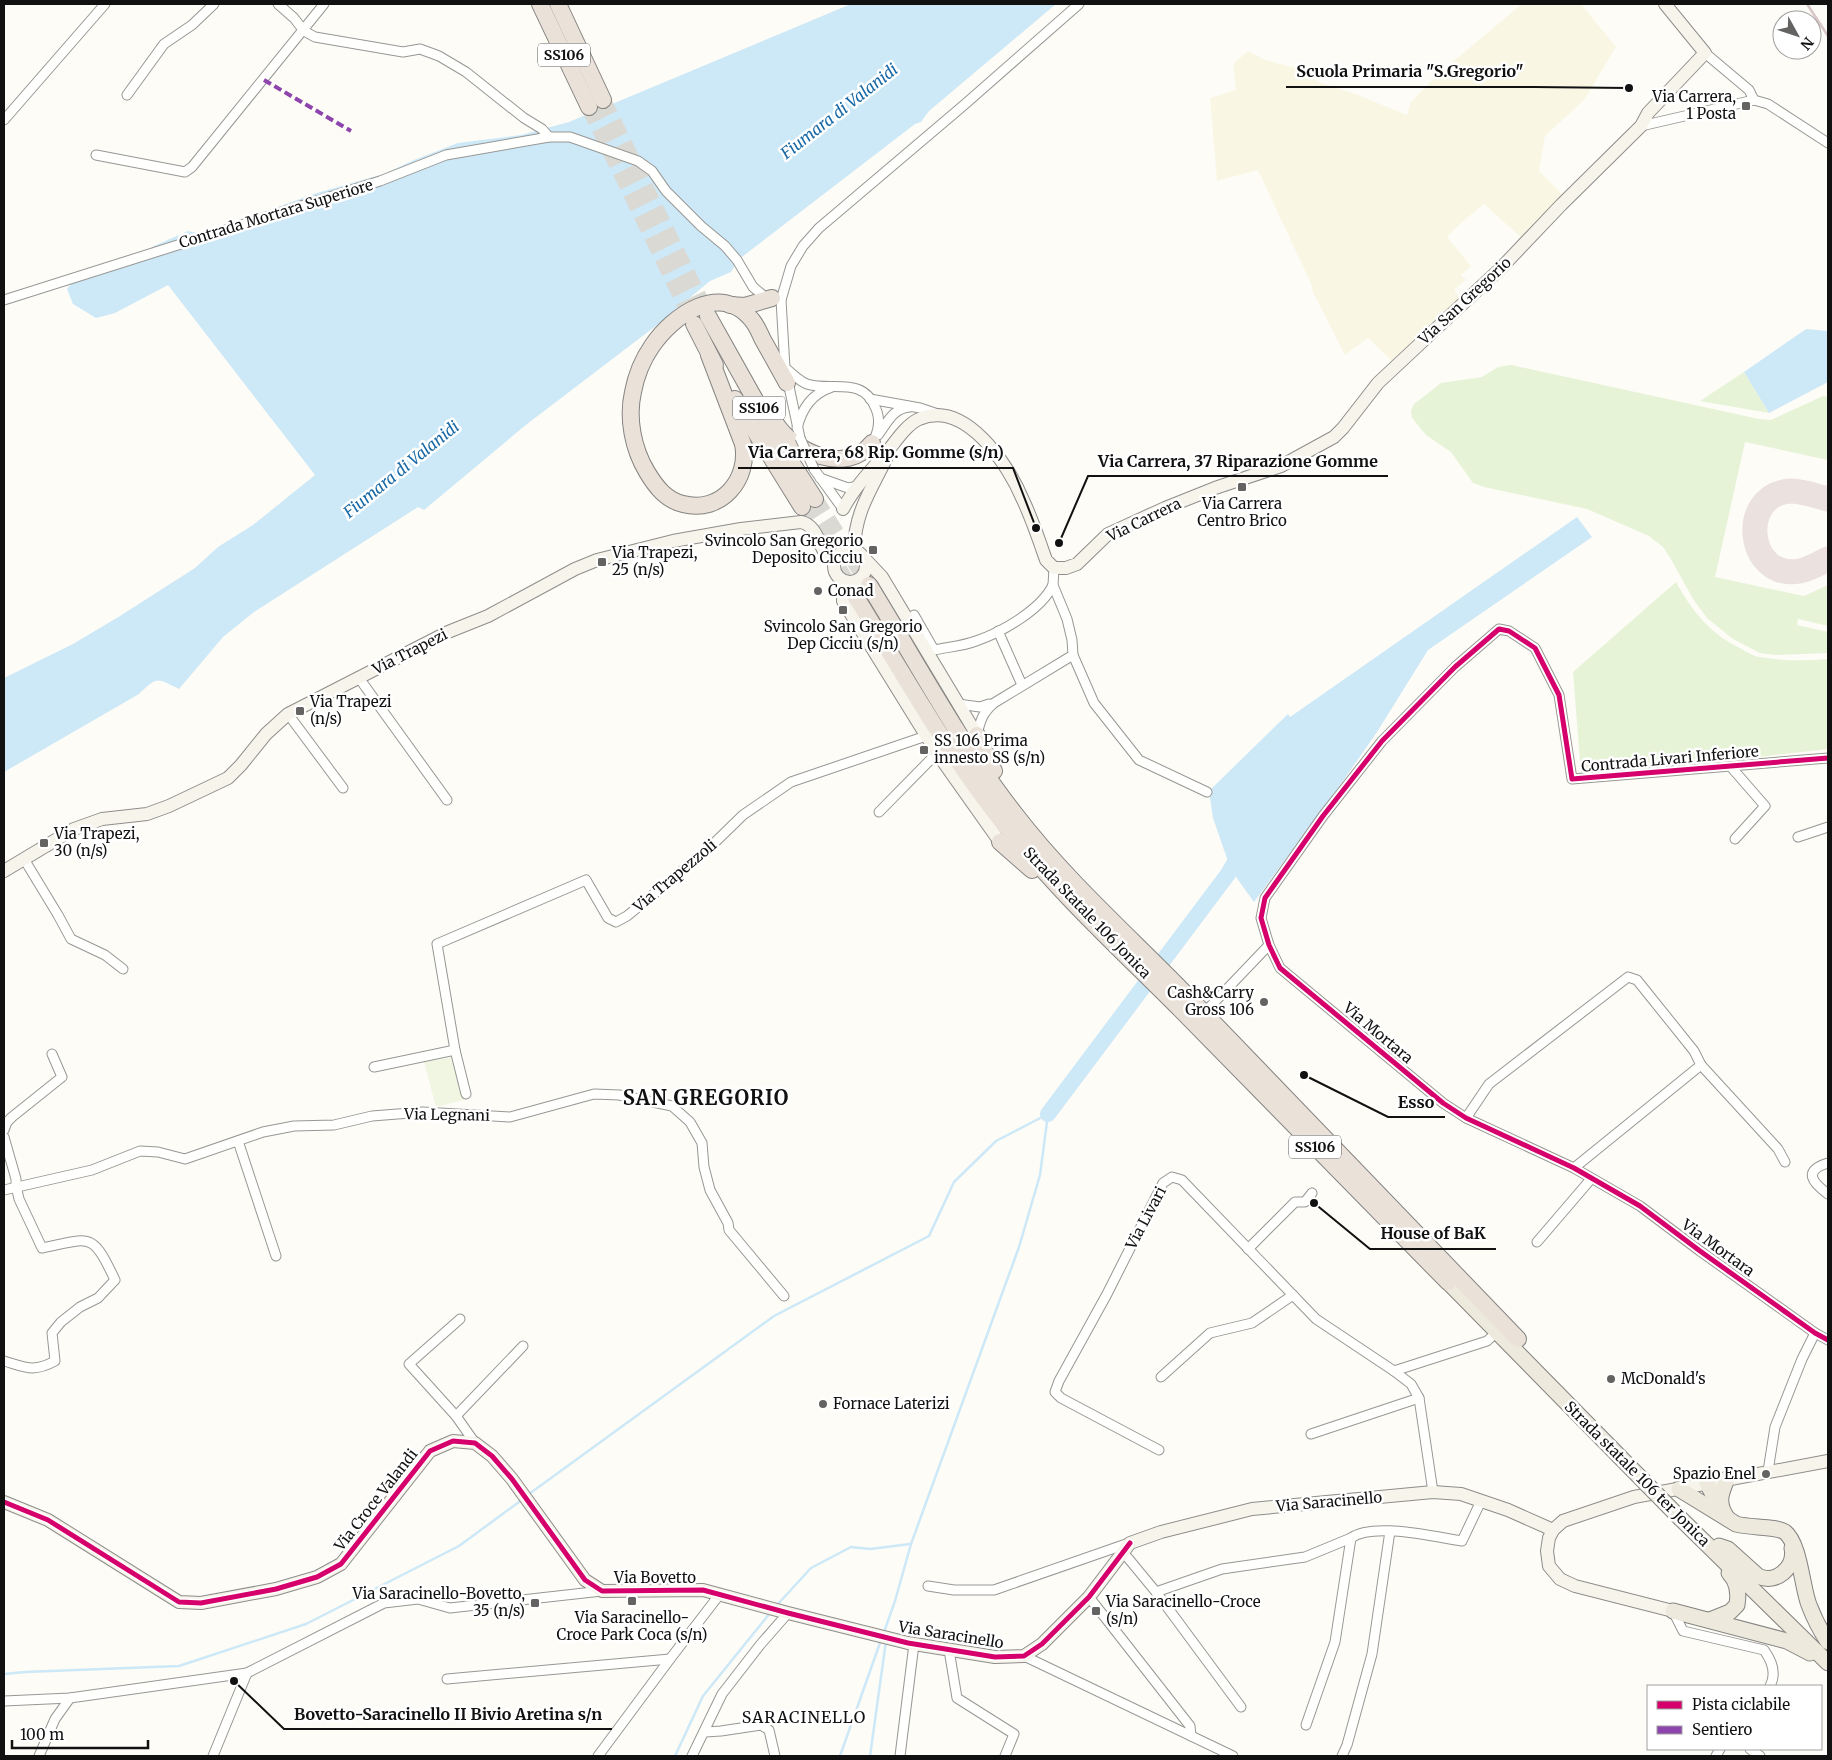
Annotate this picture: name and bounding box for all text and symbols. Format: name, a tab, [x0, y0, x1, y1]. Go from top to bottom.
north arrow	[1772, 10, 1822, 60]
text: N	[1797, 33, 1817, 53]
road number: SS106	[538, 44, 590, 66]
callout: Scuola Primaria "S.Gregorio"	[1286, 56, 1534, 87]
water label: Fiumara di Valanidi	[776, 59, 902, 164]
text: Scuola Primaria "S.Gregorio"	[1296, 61, 1524, 81]
place label: Via Carrera, 1 Posta	[1651, 87, 1736, 123]
marker: Via Carrera, 1 Posta	[1740, 100, 1752, 112]
street label: Contrada Mortara Superiore	[177, 175, 375, 252]
street label: Via San Gregorio	[1414, 253, 1515, 349]
road number: SS106	[733, 396, 785, 419]
water label: Fiumara di Valanidi	[338, 416, 463, 522]
callout: Via Carrera, 68 Rip. Gomme (s/n)	[738, 437, 1013, 468]
text: Via Carrera, 68 Rip. Gomme (s/n)	[747, 442, 1004, 463]
callout: Via Carrera, 37 Riparazione Gomme	[1088, 445, 1388, 476]
text: Via Carrera, 37 Riparazione Gomme	[1097, 451, 1378, 472]
marker: Via Carrera Centro Brico	[1236, 481, 1248, 493]
street label: Via Carrera	[1103, 493, 1184, 546]
place label: Via Carrera Centro Brico	[1197, 494, 1287, 530]
place label: Svincolo San Gregorio Deposito Cicciu	[705, 531, 863, 567]
place label: Via Trapezi, 25 (n/s)	[611, 543, 698, 579]
marker: Svincolo San Gregorio Deposito Cicciu	[867, 544, 879, 556]
marker: Via Trapezi, 25 (n/s)	[596, 556, 608, 568]
place label: Conad	[828, 581, 873, 600]
marker: Conad	[812, 585, 824, 597]
marker: Svincolo San Gregorio Dep Cicciu (s/n)	[837, 604, 849, 616]
place label: Svincolo San Gregorio Dep Cicciu (s/n)	[764, 617, 922, 653]
street label: Via Trapezi	[368, 624, 451, 679]
place label: Via Trapezi (n/s)	[309, 692, 392, 728]
marker: Via Trapezi (n/s)	[294, 705, 306, 717]
place label: SS 106 Prima innesto SS (s/n)	[934, 731, 1045, 767]
street label: Contrada Livari Inferiore	[1580, 741, 1760, 776]
marker: SS 106 Prima innesto SS (s/n)	[918, 744, 930, 756]
place label: Via Trapezi, 30 (n/s)	[53, 824, 140, 860]
street label: Via Trapezzoli	[628, 835, 720, 917]
marker: Via Trapezi, 30 (n/s)	[38, 837, 50, 849]
street label: Strada Statale 106 Jonica	[1020, 843, 1155, 982]
place label: Cash&Carry Gross 106	[1167, 983, 1254, 1019]
marker: Cash&Carry Gross 106	[1258, 996, 1270, 1008]
street label: Via Mortara	[1339, 997, 1417, 1067]
district label: SAN GREGORIO	[623, 1085, 789, 1110]
callout: Esso	[1388, 1086, 1445, 1117]
text: Esso	[1398, 1092, 1435, 1112]
street label: Via Legnani	[403, 1104, 490, 1125]
road number: SS106	[1289, 1136, 1341, 1158]
street label: Via Livari	[1121, 1183, 1170, 1253]
street label: Via Mortara	[1677, 1214, 1758, 1280]
callout: House of BaK	[1370, 1218, 1496, 1249]
text: House of BaK	[1380, 1223, 1486, 1243]
place label: McDonald's	[1621, 1369, 1706, 1388]
marker: McDonald's	[1605, 1373, 1617, 1385]
place label: Fornace Laterizi	[833, 1394, 950, 1413]
street label: Strada statale 106 ter Jonica	[1561, 1397, 1714, 1550]
marker: Fornace Laterizi	[817, 1398, 829, 1410]
street label: Via Croce Valandi	[329, 1445, 421, 1555]
place label: Spazio Enel	[1673, 1464, 1756, 1483]
marker: Spazio Enel	[1760, 1468, 1772, 1480]
street label: Via Saracinello	[1274, 1487, 1383, 1516]
street label: Via Bovetto	[613, 1568, 696, 1587]
place label: Via Saracinello-Bovetto, 35 (n/s)	[352, 1584, 525, 1620]
place label: Via Saracinello-Croce (s/n)	[1105, 1592, 1261, 1628]
marker: Via Saracinello- Croce Park Coca (s/n)	[626, 1595, 638, 1607]
marker: Via Saracinello-Bovetto, 35 (n/s)	[529, 1597, 541, 1609]
marker: Via Saracinello-Croce (s/n)	[1090, 1605, 1102, 1617]
place label: Via Saracinello- Croce Park Coca (s/n)	[557, 1608, 707, 1644]
street label: Via Saracinello	[896, 1617, 1005, 1652]
legend	[1647, 1685, 1822, 1750]
text: Pista ciclabile	[1692, 1695, 1790, 1714]
callout: Bovetto-Saracinello II Bivio Aretina s/n	[284, 1698, 612, 1729]
text: Bovetto-Saracinello II Bivio Aretina s/n	[294, 1704, 602, 1724]
district label: SARACINELLO	[742, 1707, 866, 1727]
scale bar	[12, 1718, 149, 1750]
text: Sentiero	[1692, 1720, 1753, 1739]
text: 100 m	[20, 1725, 64, 1744]

